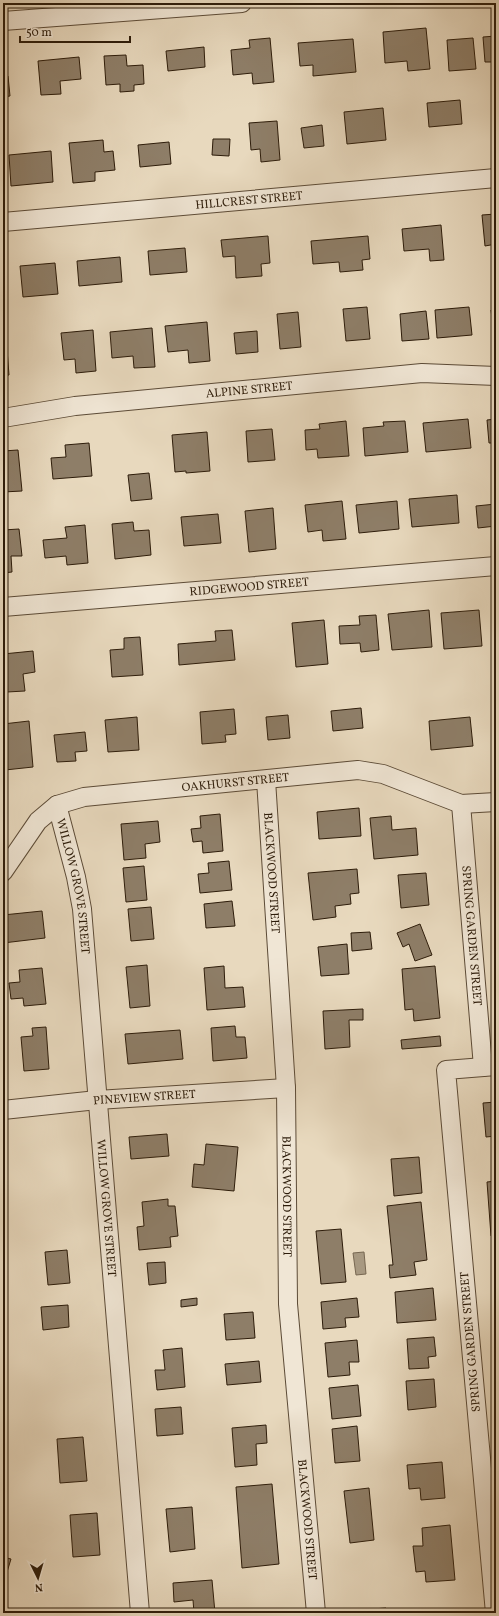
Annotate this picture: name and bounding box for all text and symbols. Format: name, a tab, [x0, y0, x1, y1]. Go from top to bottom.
scale bar	[20, 18, 130, 44]
text: 50 m	[26, 25, 52, 41]
street label: HILLCREST STREET	[195, 188, 303, 214]
street label: ALPINE STREET	[205, 378, 294, 403]
street label: RIDGEWOOD STREET	[189, 575, 310, 600]
street label: OAKHURST STREET	[181, 770, 290, 796]
street label: BLACKWOOD STREET	[259, 812, 283, 934]
street label: WILLOW GROVE STREET	[52, 817, 93, 955]
street label: SPRING GARDEN STREET	[457, 865, 485, 1006]
street label: PINEVIEW STREET	[92, 1087, 196, 1109]
street label: BLACKWOOD STREET	[277, 1136, 295, 1257]
street label: WILLOW GROVE STREET	[92, 1139, 119, 1278]
street label: SPRING GARDEN STREET	[457, 1271, 485, 1413]
street label: BLACKWOOD STREET	[293, 1458, 320, 1581]
north arrow	[18, 1558, 58, 1598]
text: N	[34, 1579, 43, 1594]

